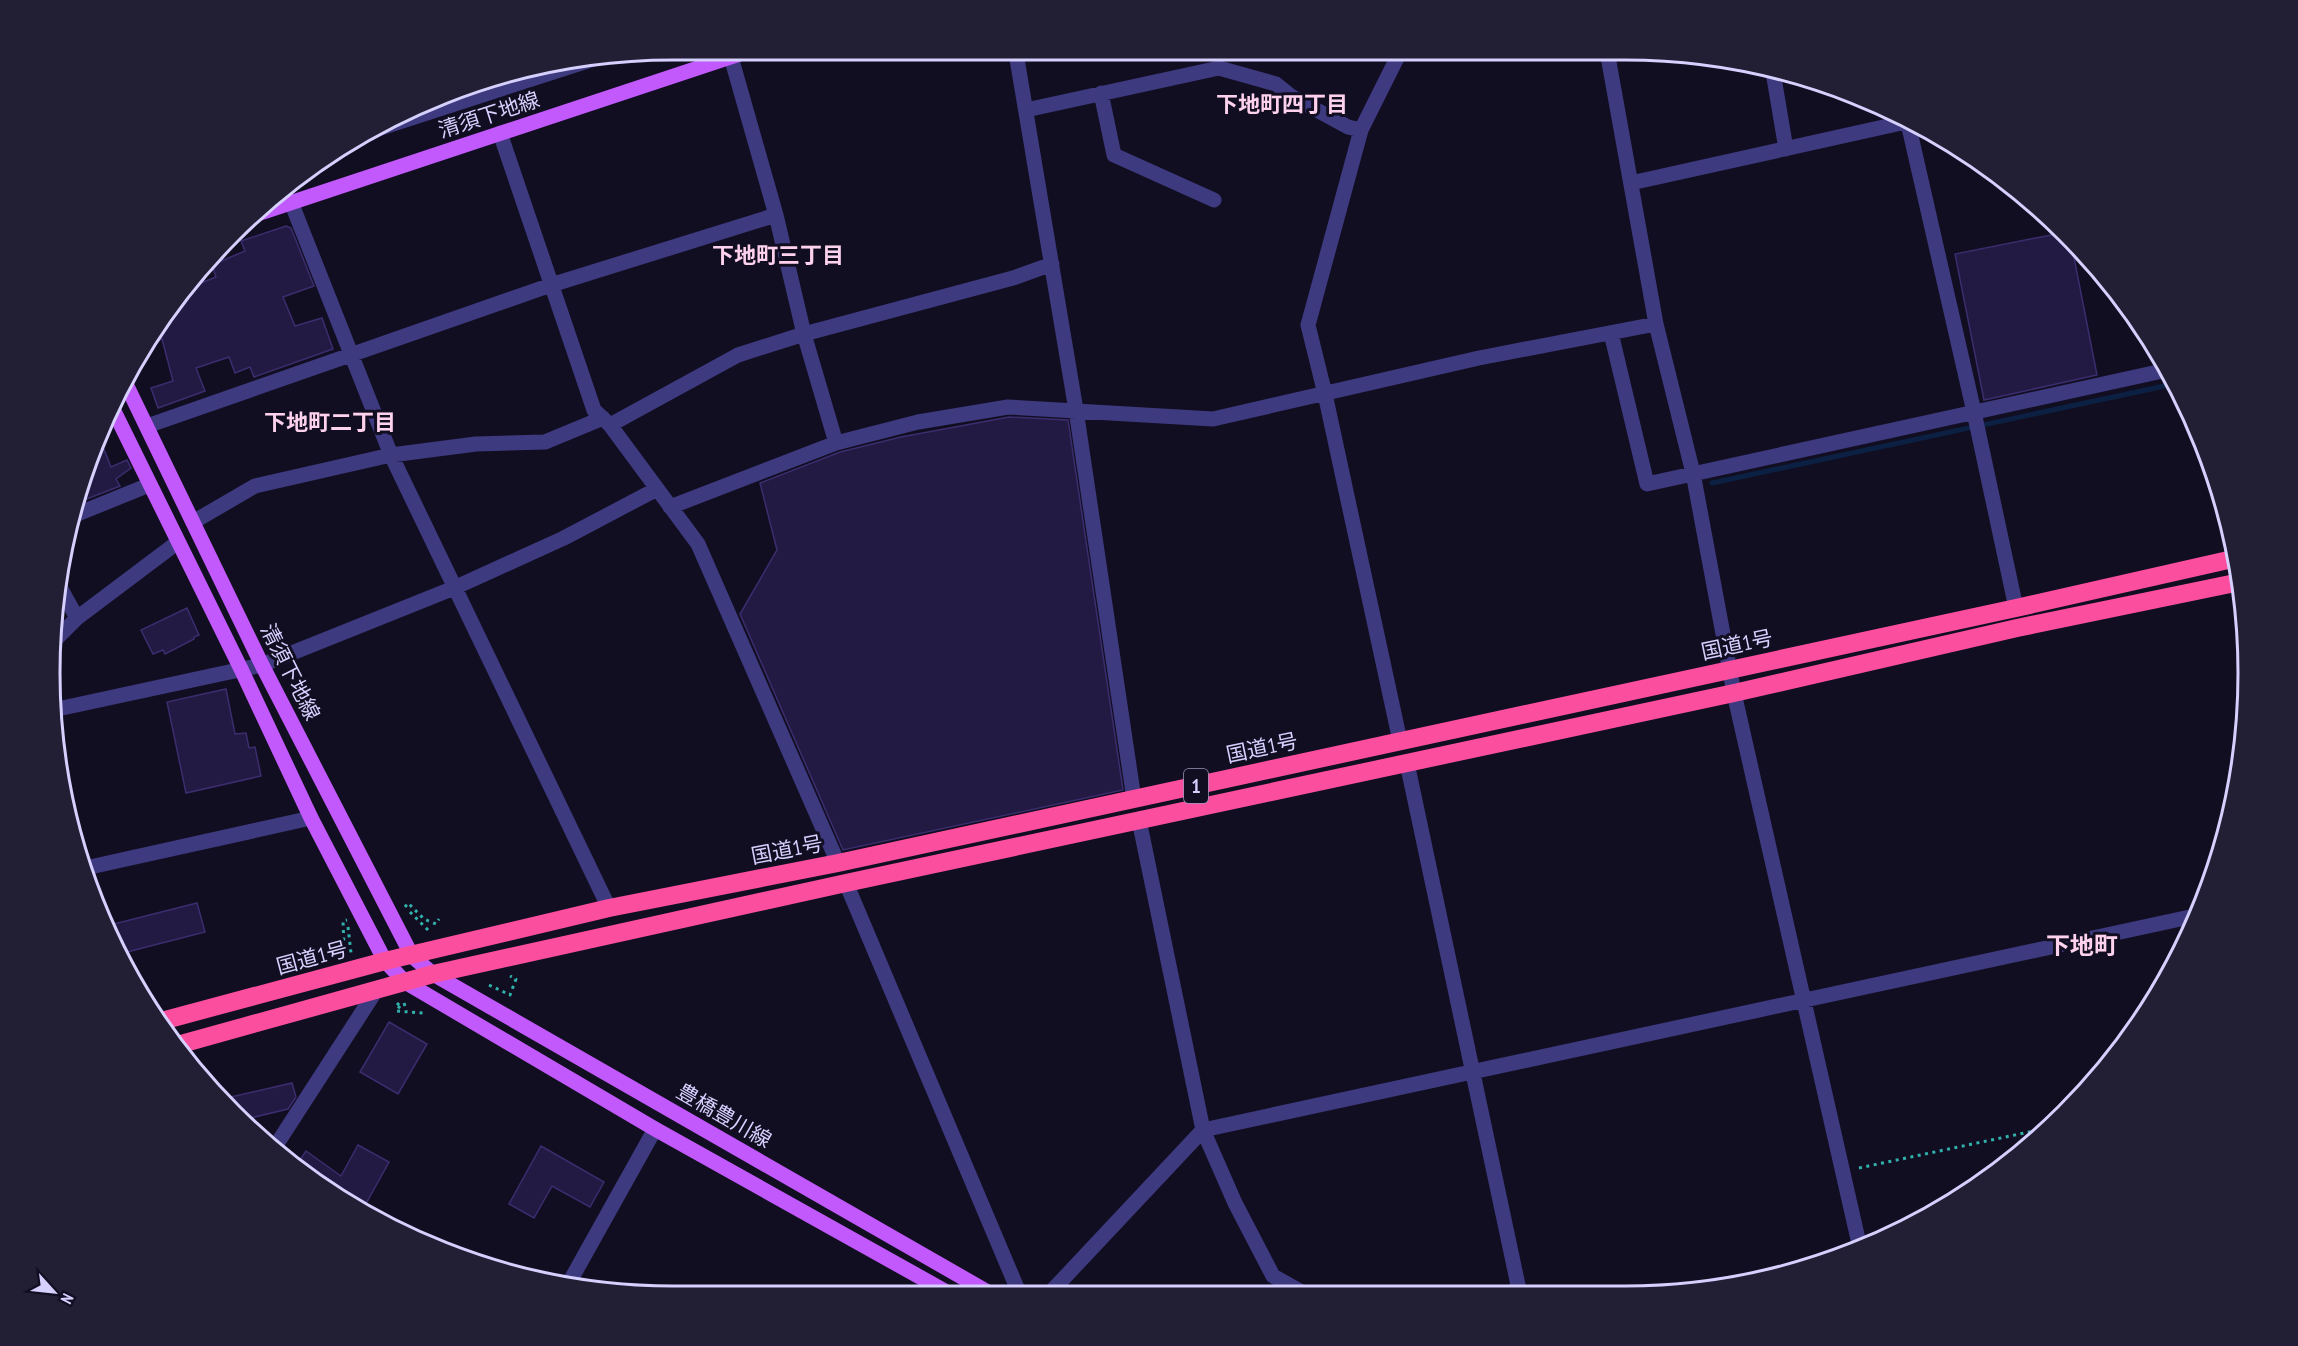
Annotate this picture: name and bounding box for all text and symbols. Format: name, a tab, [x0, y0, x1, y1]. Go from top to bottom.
street label: 清須下地線	[435, 85, 543, 144]
district label: 下地町四丁目	[1216, 90, 1348, 118]
district label: 下地町三丁目	[712, 241, 844, 269]
district label: 下地町二丁目	[264, 408, 396, 436]
street label: 清須下地線	[255, 619, 326, 725]
street label: 国道1号	[1699, 624, 1775, 665]
street label: 国道1号	[1224, 727, 1300, 768]
road number: 1	[1184, 769, 1208, 803]
street label: 国道1号	[749, 829, 825, 870]
district label: 下地町	[2046, 930, 2118, 961]
street label: 国道1号	[273, 935, 350, 980]
street label: 豊橋豊川線	[672, 1078, 776, 1154]
north arrow	[24, 1262, 84, 1322]
text: N	[56, 1290, 78, 1307]

